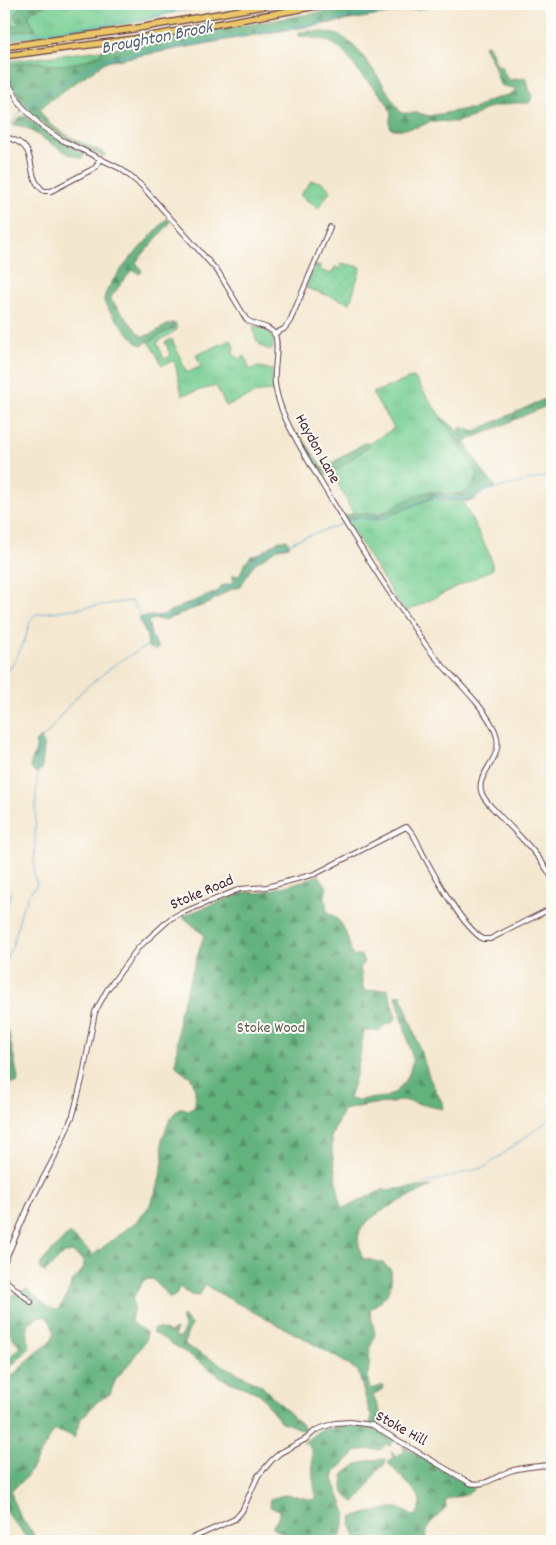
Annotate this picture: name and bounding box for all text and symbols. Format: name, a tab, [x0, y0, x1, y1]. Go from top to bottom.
water label: Broughton Brook	[99, 16, 216, 62]
street label: Haydon Lane	[288, 410, 346, 488]
street label: Stoke Road	[167, 869, 237, 917]
park label: Stoke Wood	[237, 1017, 305, 1040]
street label: Stoke Hill	[371, 1405, 431, 1453]

